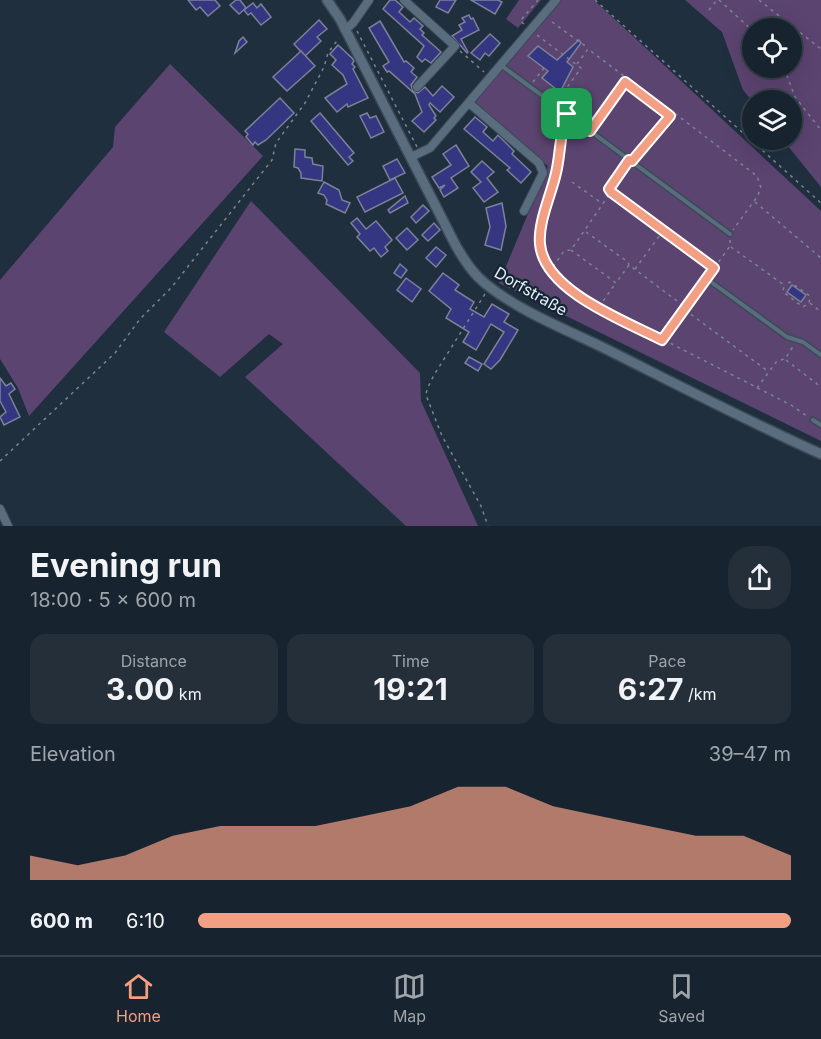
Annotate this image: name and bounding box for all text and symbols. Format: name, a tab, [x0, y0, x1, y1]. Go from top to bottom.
map controls	[742, 18, 802, 150]
button: locate	[742, 18, 802, 78]
pin	[541, 88, 592, 139]
button: layers	[742, 90, 802, 150]
icon: arrive	[550, 97, 583, 130]
street label: Dorfstraße	[491, 262, 571, 320]
text: Evening run	[30, 545, 222, 585]
button: share	[728, 546, 791, 609]
text: 18:00 · 5 × 600 m	[30, 588, 196, 612]
text: Distance	[121, 651, 187, 671]
text: Time	[392, 651, 429, 671]
text: Pace	[648, 651, 686, 671]
text: 3.00	[106, 671, 174, 707]
text: 19:21	[373, 671, 448, 707]
text: 6:27	[618, 671, 684, 707]
text: km	[174, 684, 202, 704]
text: /km	[684, 684, 717, 704]
text: Elevation	[30, 742, 116, 766]
text: 39–47 m	[709, 742, 791, 766]
text: 600 m	[30, 909, 93, 933]
text: 6:10	[126, 909, 165, 933]
tab: Home	[116, 970, 161, 1026]
tab: Map	[393, 970, 426, 1026]
tab: Saved	[658, 970, 705, 1026]

